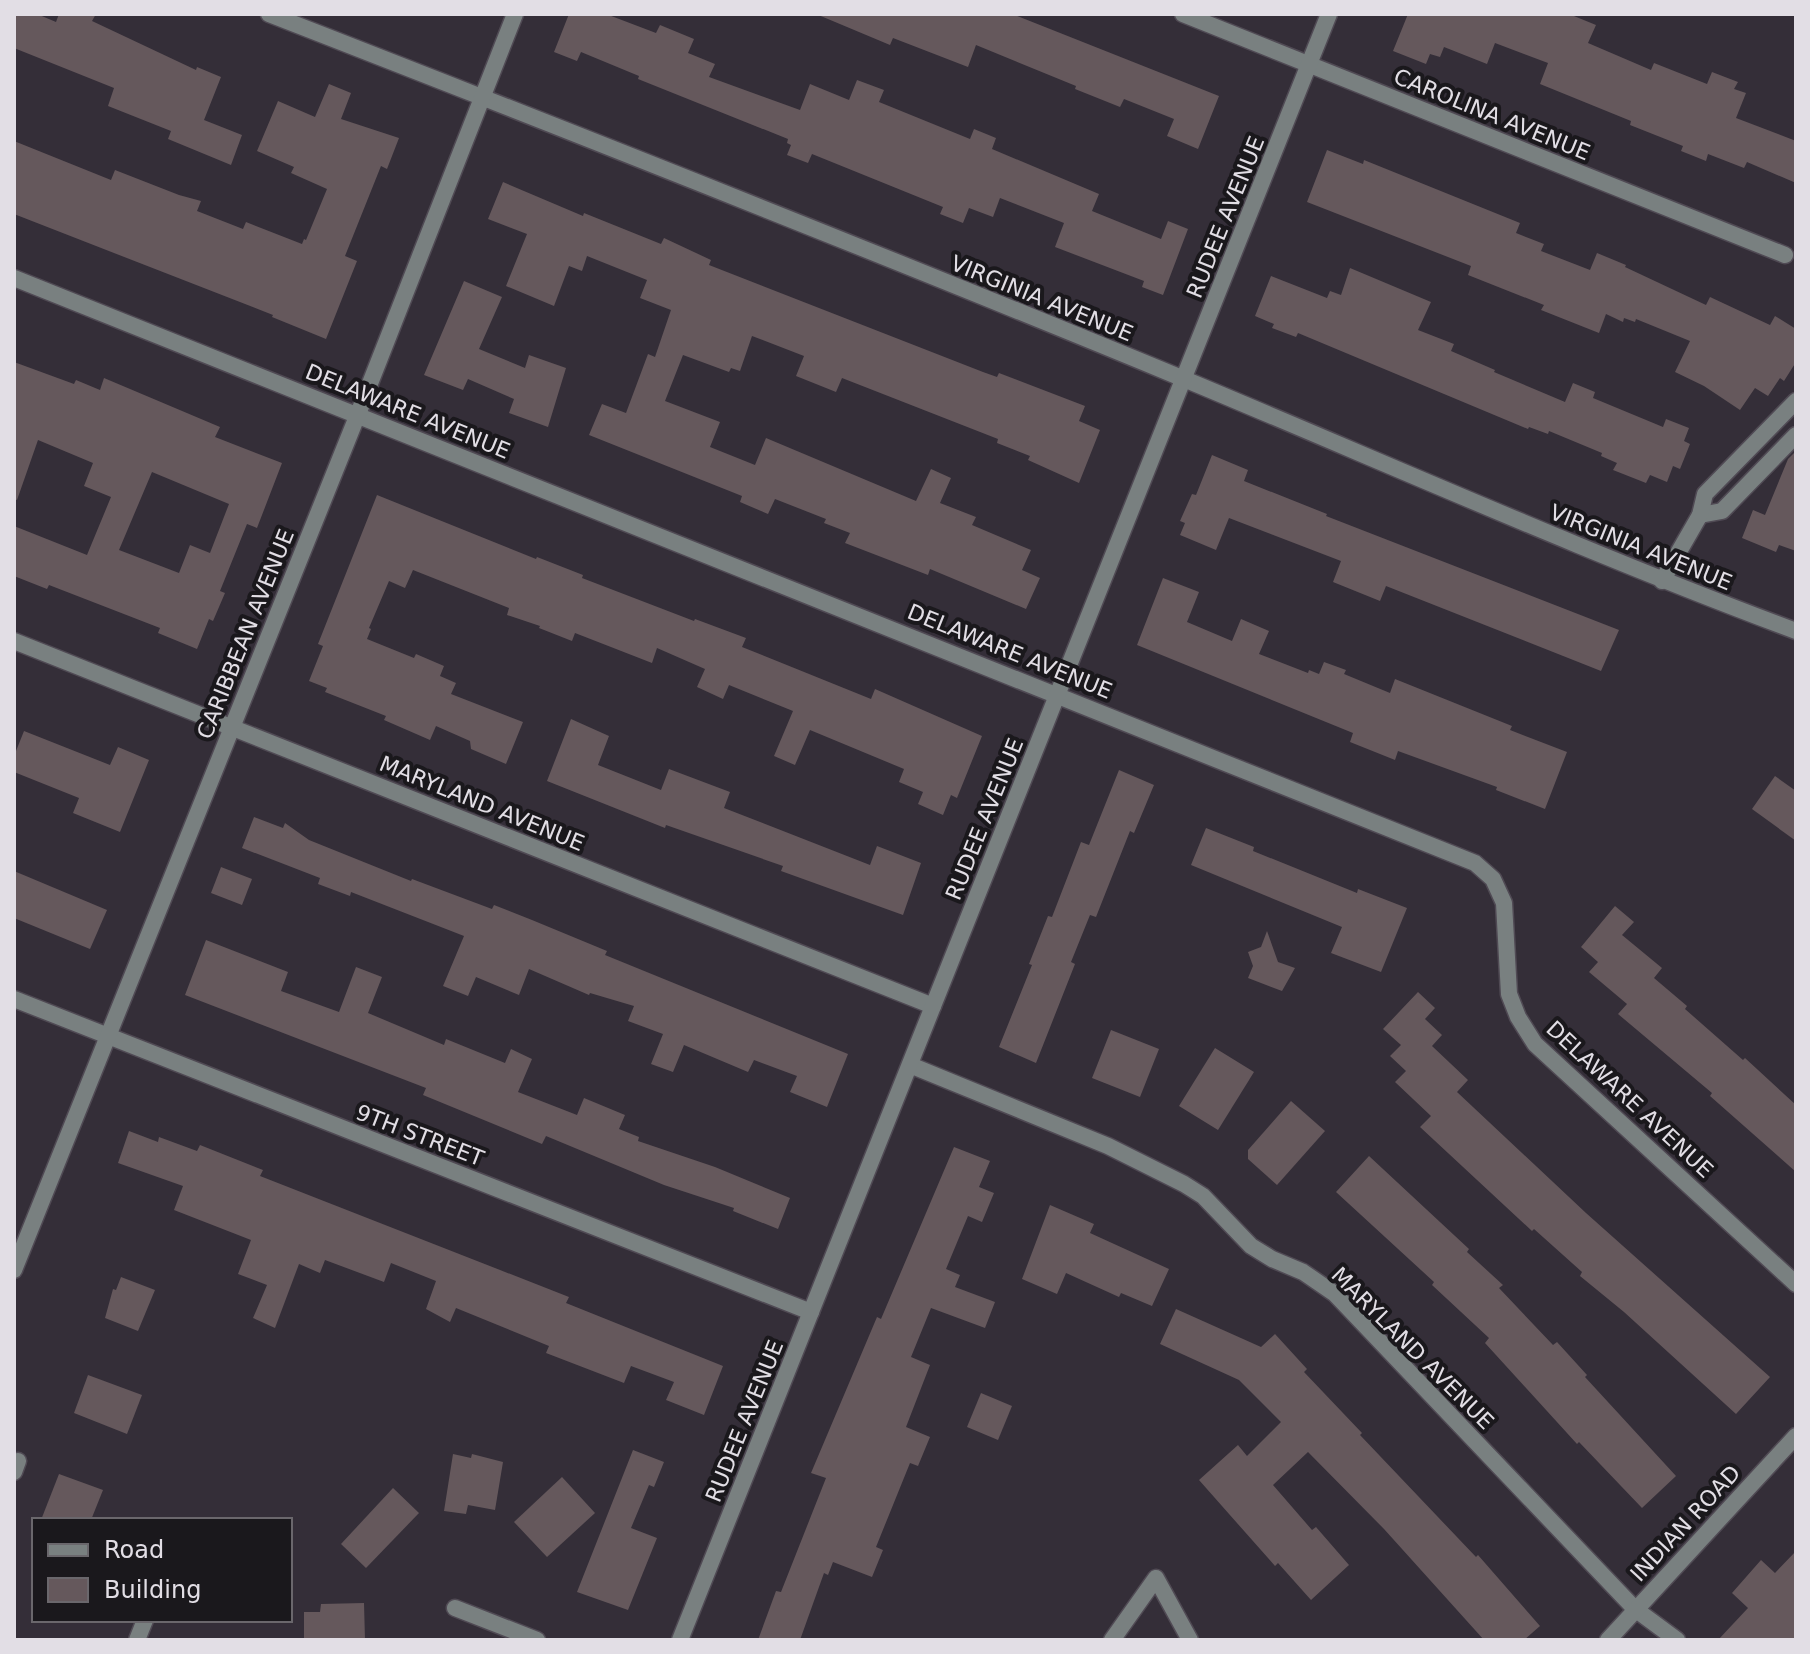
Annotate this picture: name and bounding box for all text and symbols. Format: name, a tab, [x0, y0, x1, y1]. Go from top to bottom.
street label: CAROLINA AVENUE	[1390, 64, 1594, 165]
street label: RUDEE AVENUE	[1182, 133, 1269, 302]
street label: VIRGINIA AVENUE	[947, 250, 1137, 346]
street label: DELAWARE AVENUE	[302, 359, 514, 464]
street label: VIRGINIA AVENUE	[1546, 499, 1736, 595]
street label: CARIBBEAN AVENUE	[192, 526, 299, 743]
street label: DELAWARE AVENUE	[904, 599, 1116, 704]
street label: RUDEE AVENUE	[941, 735, 1028, 904]
street label: MARYLAND AVENUE	[376, 751, 588, 856]
street label: DELAWARE AVENUE	[1541, 1016, 1718, 1183]
street label: 9TH STREET	[352, 1100, 488, 1172]
street label: MARYLAND AVENUE	[1327, 1262, 1499, 1434]
street label: RUDEE AVENUE	[701, 1337, 788, 1506]
street label: INDIAN ROAD	[1625, 1460, 1745, 1586]
legend	[32, 1518, 292, 1622]
text: Road	[104, 1536, 164, 1564]
text: Building	[104, 1576, 201, 1604]

